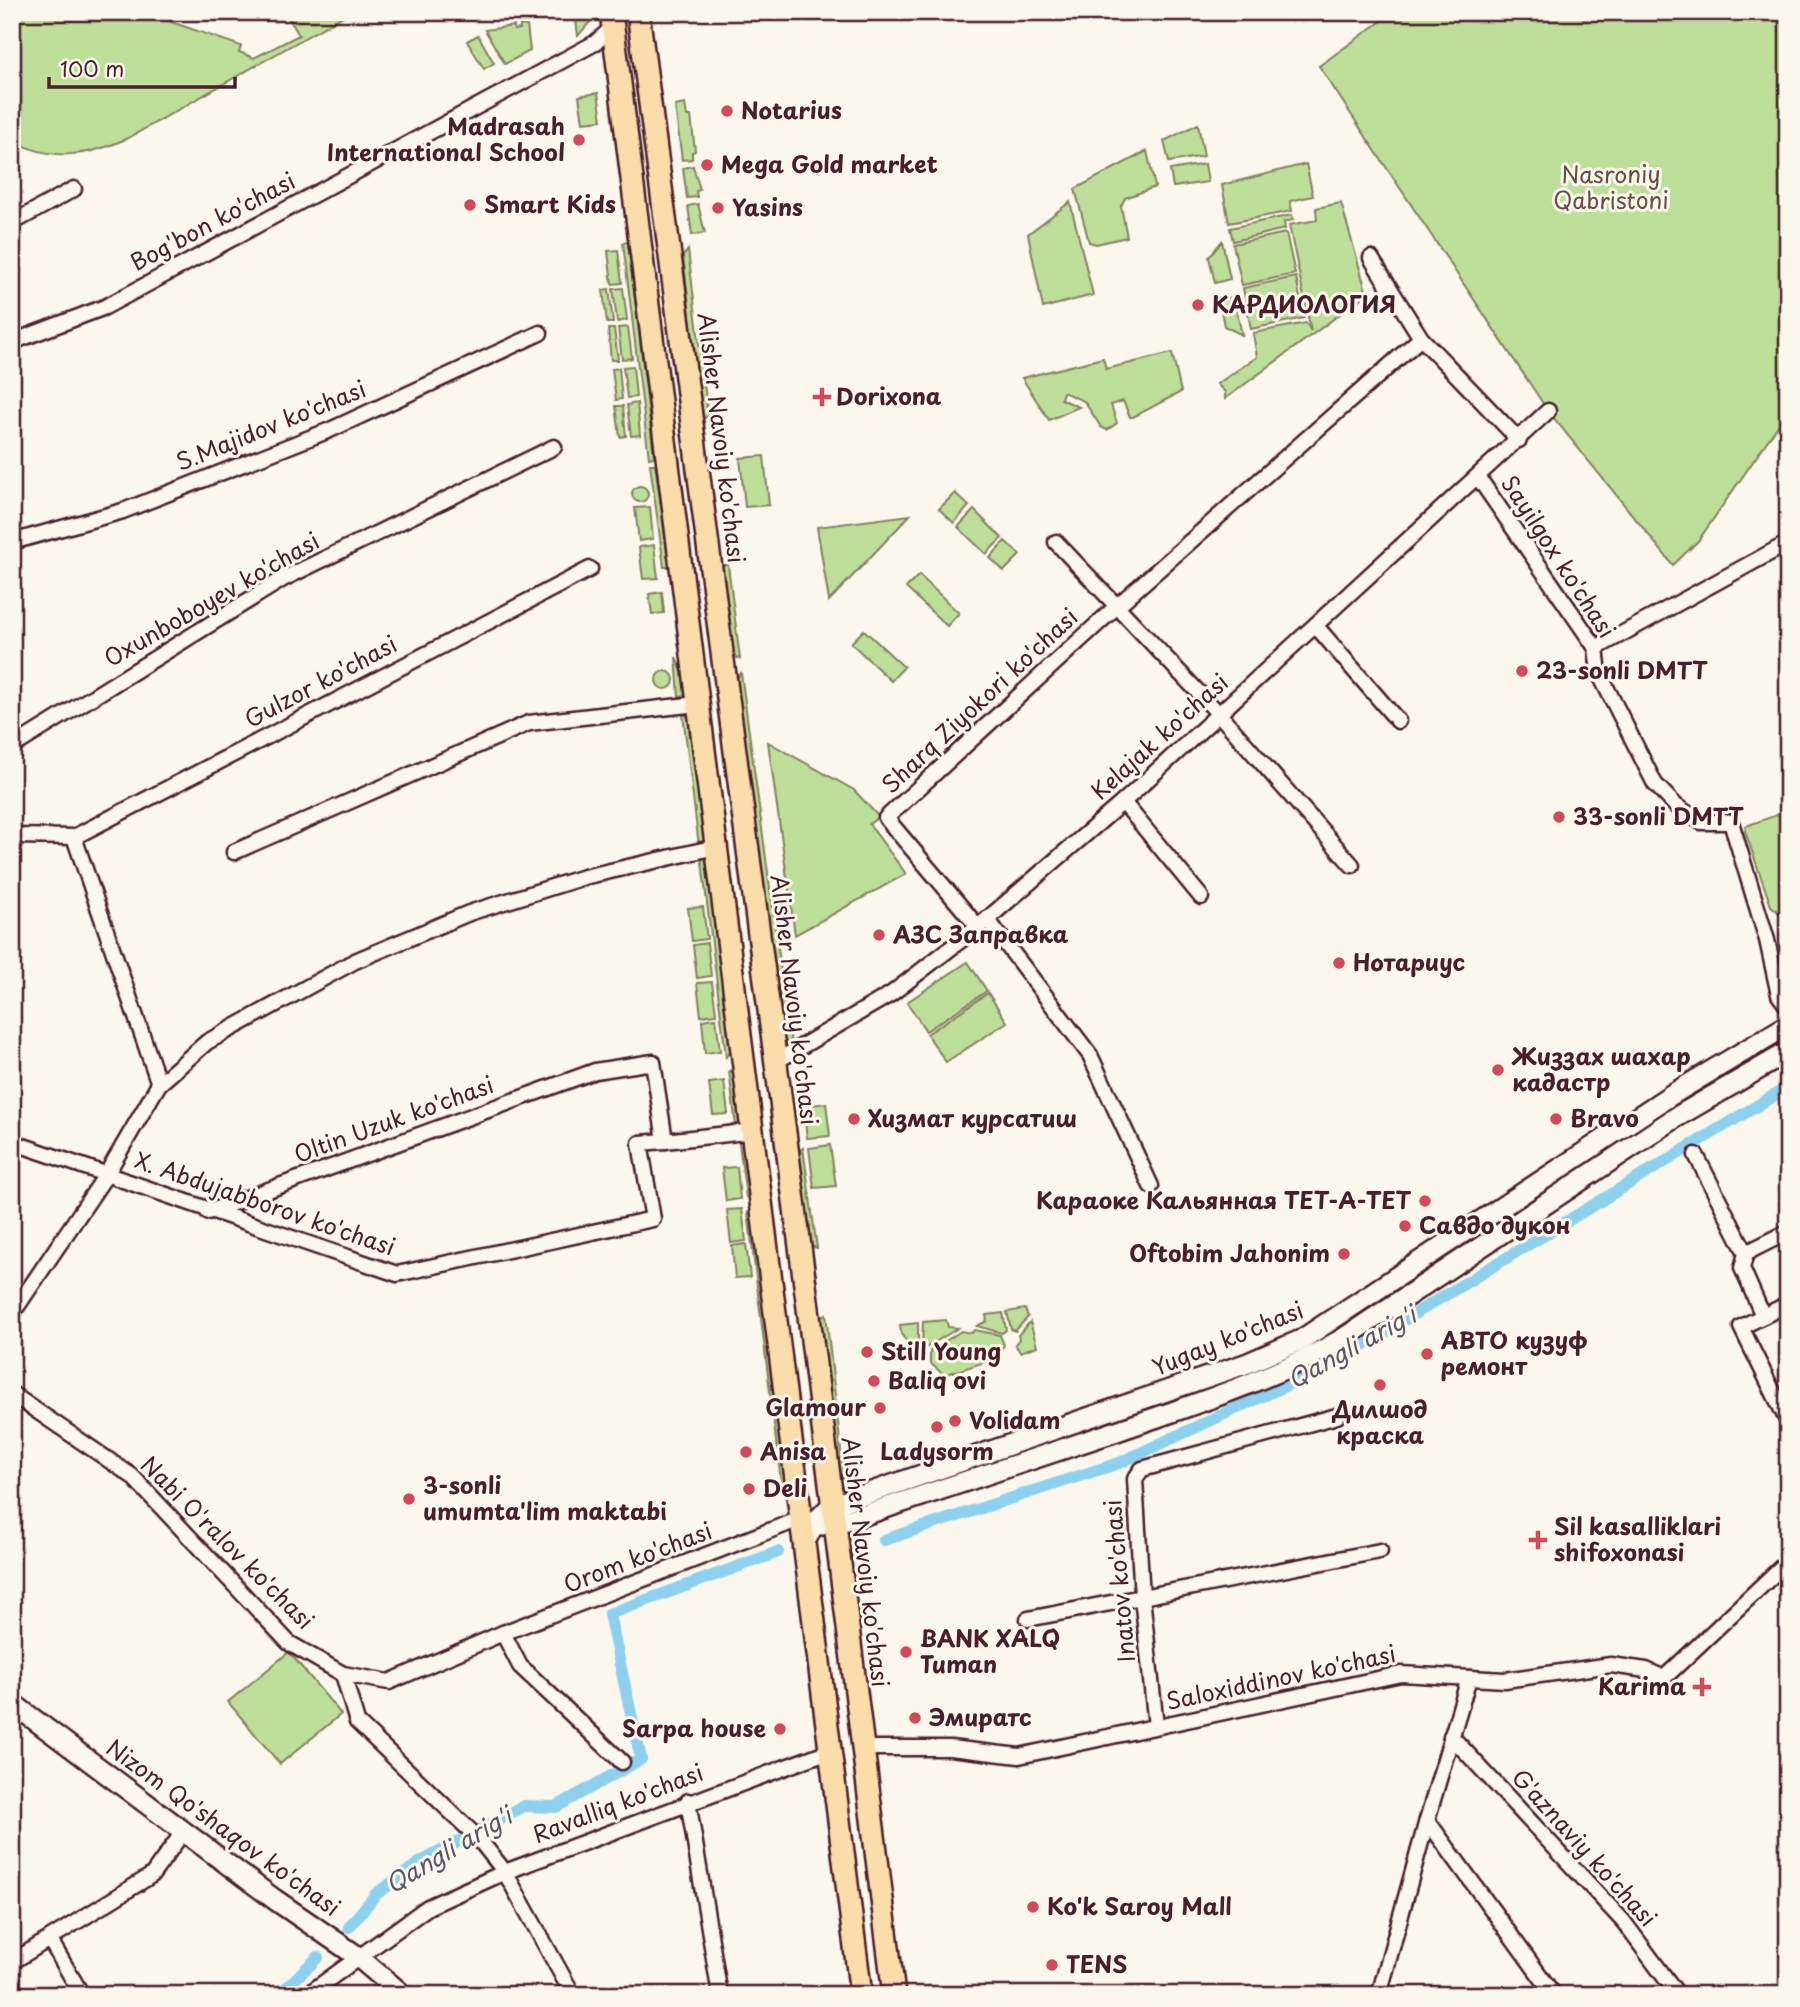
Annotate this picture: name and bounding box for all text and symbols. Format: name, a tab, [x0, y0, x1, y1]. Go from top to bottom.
scale bar	[49, 46, 234, 90]
text: 100 m	[60, 52, 124, 84]
place label: Notarius	[741, 92, 842, 127]
marker: Notarius	[719, 103, 735, 119]
place label: Madrasah International School	[327, 108, 565, 169]
marker: Madrasah International School	[571, 132, 587, 148]
place label: Mega Gold market	[721, 146, 938, 181]
park label: Nasroniy Qabristoni	[1553, 156, 1669, 217]
marker: Mega Gold market	[699, 157, 715, 173]
street label: Bog'bon ko'chasi	[124, 162, 301, 279]
place label: Smart Kids	[484, 186, 616, 221]
place label: Yasins	[732, 189, 803, 224]
marker: Smart Kids	[462, 197, 478, 213]
marker: Yasins	[710, 200, 726, 216]
place label: КАРДИОЛОГИЯ	[1212, 286, 1396, 321]
marker: КАРДИОЛОГИЯ	[1190, 297, 1206, 313]
street label: Alisher Navoiy ko'chasi	[690, 310, 755, 565]
street label: S.Majidov ko'chasi	[170, 370, 371, 479]
place label: Dorixona	[836, 378, 942, 413]
marker: Dorixona	[814, 389, 830, 405]
street label: Sayilgox ko'chasi	[1493, 468, 1625, 645]
street label: Oxunboboyev ko'chasi	[97, 523, 325, 675]
street label: Sharq Ziyokori ko'chasi	[873, 599, 1085, 801]
street label: Gulzor ko'chasi	[238, 626, 403, 736]
place label: 23-sonli DMTT	[1536, 652, 1708, 687]
marker: 23-sonli DMTT	[1514, 663, 1530, 679]
street label: Kelajak ko'chasi	[1082, 665, 1236, 807]
place label: 33-sonli DMTT	[1573, 798, 1744, 833]
marker: 33-sonli DMTT	[1551, 809, 1567, 825]
street label: Alisher Navoiy ko'chasi	[763, 872, 828, 1127]
place label: АЗС Заправка	[892, 916, 1069, 951]
marker: АЗС Заправка	[871, 927, 887, 943]
place label: Нотариус	[1353, 944, 1465, 979]
marker: Нотариус	[1331, 955, 1347, 971]
place label: Жиззах шахар кадастр	[1511, 1038, 1691, 1099]
marker: Жиззах шахар кадастр	[1490, 1062, 1506, 1078]
street label: Oltin Uzuk ko'chasi	[289, 1066, 498, 1171]
place label: Хизмат курсатиш	[868, 1100, 1077, 1135]
place label: Bravo	[1570, 1100, 1639, 1135]
marker: Хизмат курсатиш	[846, 1111, 862, 1127]
marker: Bravo	[1548, 1111, 1564, 1127]
street label: X. Abdujabborov ko'chasi	[131, 1142, 400, 1264]
place label: Караоке Кальянная ТЕТ-А-ТЕТ	[1036, 1182, 1412, 1217]
marker: Караоке Кальянная ТЕТ-А-ТЕТ	[1417, 1193, 1433, 1209]
place label: Cавдо дукон	[1419, 1207, 1570, 1242]
marker: Cавдо дукон	[1397, 1218, 1413, 1234]
place label: Oftobim Jahonim	[1129, 1235, 1330, 1270]
marker: Oftobim Jahonim	[1336, 1246, 1352, 1262]
street label: Yugay ko'chasi	[1147, 1291, 1308, 1384]
water label: Qangli arig'i	[1280, 1294, 1425, 1396]
place label: АВТО кузуф ремонт	[1440, 1322, 1588, 1383]
place label: Still Young	[881, 1333, 1001, 1368]
marker: Still Young	[859, 1344, 875, 1360]
marker: АВТО кузуф ремонт	[1419, 1346, 1435, 1362]
place label: Baliq ovi	[888, 1362, 986, 1397]
marker: Baliq ovi	[866, 1373, 882, 1389]
marker: Дилшод краска	[1372, 1377, 1388, 1393]
place label: Glamour	[765, 1389, 866, 1424]
place label: Дилшод краска	[1332, 1391, 1427, 1452]
marker: Glamour	[872, 1400, 888, 1416]
place label: Volidam	[969, 1402, 1060, 1437]
marker: Volidam	[947, 1413, 963, 1429]
marker: Ladysorm	[929, 1419, 945, 1435]
place label: Anisa	[759, 1433, 826, 1468]
place label: Ladysorm	[880, 1433, 994, 1468]
street label: Alisher Navoiy ko'chasi	[834, 1434, 899, 1689]
marker: Anisa	[738, 1444, 754, 1460]
street label: Nabi O'ralov ko'chasi	[133, 1447, 323, 1637]
place label: 3-sonli umumta'lim maktabi	[423, 1467, 667, 1528]
place label: Deli	[763, 1470, 807, 1505]
marker: Deli	[741, 1481, 757, 1497]
marker: 3-sonli umumta'lim maktabi	[401, 1491, 417, 1507]
street label: Inatov ko'chasi	[1094, 1498, 1143, 1664]
place label: Sil kasalliklari shifoxonasi	[1554, 1508, 1721, 1569]
street label: Orom ko'chasi	[558, 1512, 717, 1601]
marker: Sil kasalliklari shifoxonasi	[1528, 1530, 1548, 1550]
place label: BANK XALQ Tuman	[920, 1620, 1060, 1681]
street label: Saloxiddinov ko'chasi	[1162, 1635, 1399, 1718]
marker: BANK XALQ Tuman	[898, 1644, 914, 1660]
place label: Karima	[1598, 1668, 1686, 1703]
marker: Karima	[1692, 1677, 1712, 1697]
place label: Эмиратс	[929, 1699, 1032, 1734]
place label: Sarpa house	[622, 1710, 766, 1745]
marker: Эмиратс	[907, 1710, 923, 1726]
marker: Sarpa house	[772, 1721, 788, 1737]
street label: Nizom Qo'shaqov ko'chasi	[99, 1730, 348, 1924]
street label: Ravalliq ko'chasi	[527, 1754, 708, 1851]
street label: G'aznaviy ko'chasi	[1504, 1760, 1666, 1934]
water label: Qangli arig'i	[378, 1796, 521, 1901]
place label: Ko'k Saroy Mall	[1047, 1888, 1232, 1923]
marker: Ko'k Saroy Mall	[1025, 1899, 1041, 1915]
place label: TENS	[1066, 1946, 1127, 1981]
marker: TENS	[1044, 1957, 1060, 1973]

